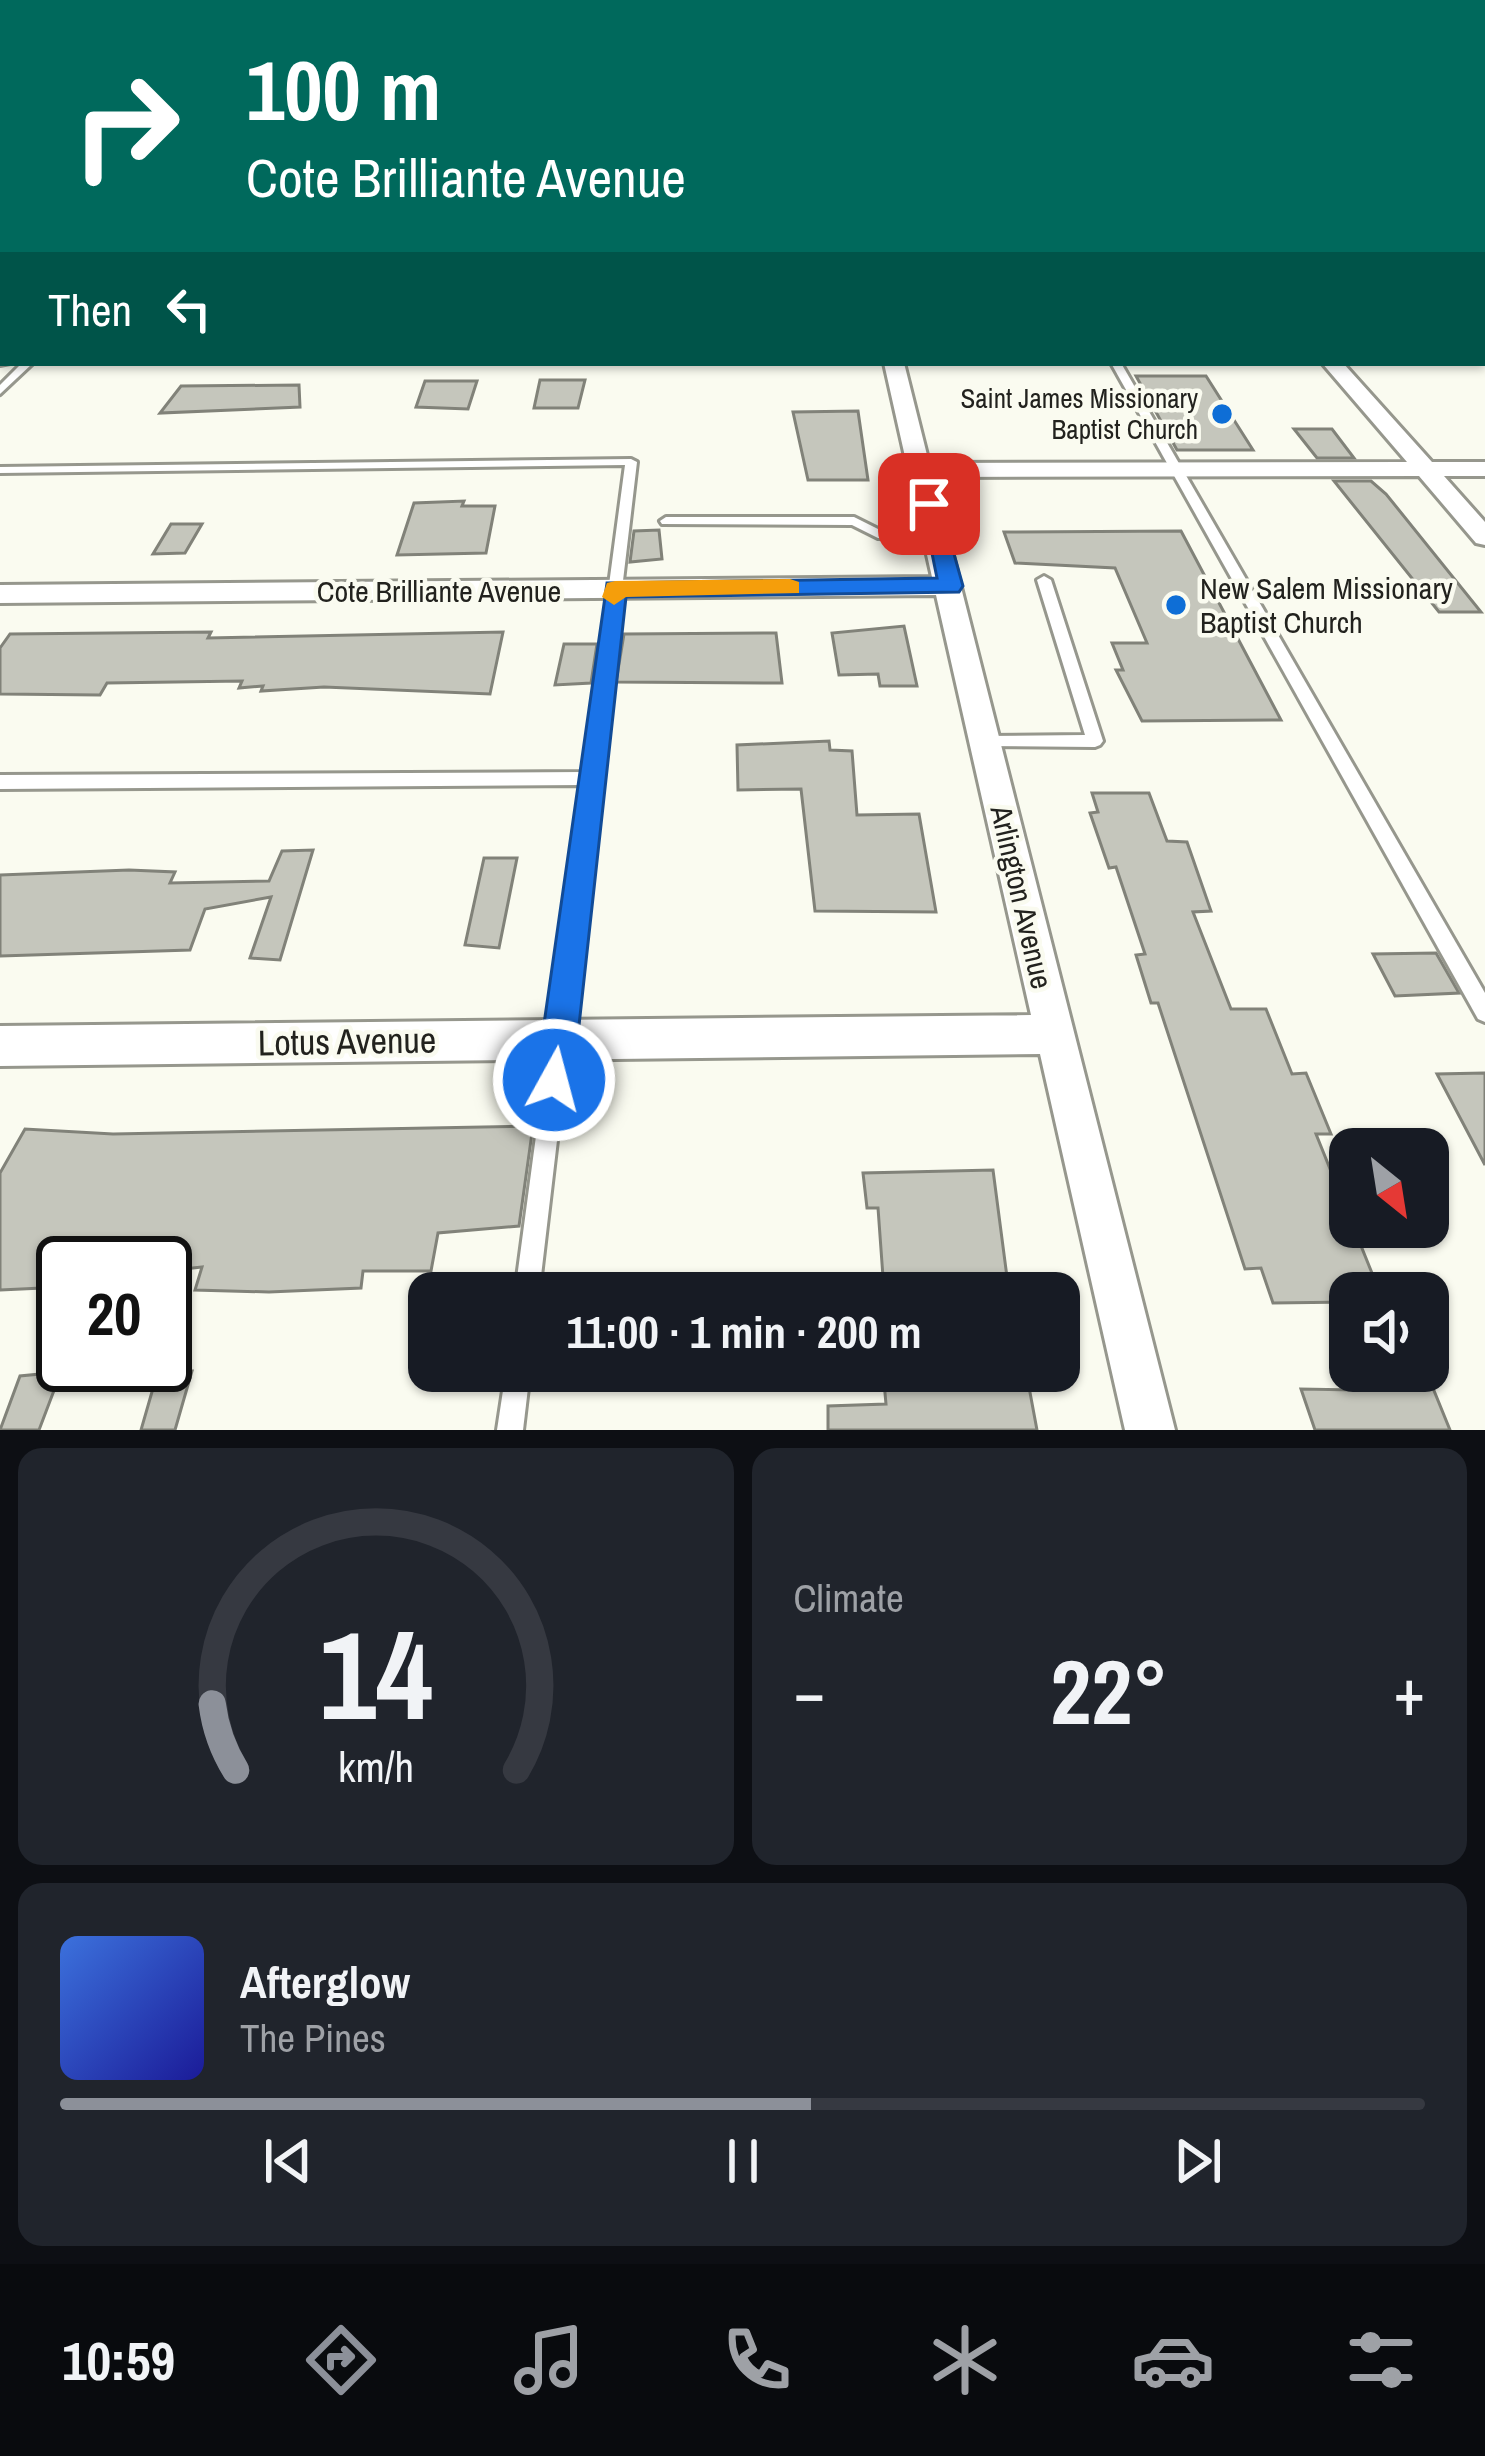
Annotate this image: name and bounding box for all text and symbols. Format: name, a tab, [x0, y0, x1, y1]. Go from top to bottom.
text: 100 m	[246, 33, 441, 146]
icon: right	[48, 48, 204, 204]
text: Cote Brilliante Avenue	[246, 141, 686, 214]
icon: left	[156, 276, 222, 342]
text: Then	[48, 279, 132, 340]
place label: Saint James Missionary Baptist Church	[961, 380, 1198, 447]
marker: Saint James Missionary Baptist Church	[1209, 401, 1235, 427]
pin	[878, 453, 980, 555]
icon: arrive	[896, 471, 962, 537]
place label: New Salem Missionary Baptist Church	[1200, 568, 1454, 642]
street label: Cote Brilliante Avenue	[317, 571, 561, 611]
marker: New Salem Missionary Baptist Church	[1163, 592, 1189, 618]
street label: Arlington Avenue	[981, 800, 1063, 993]
street label: Lotus Avenue	[257, 1015, 437, 1067]
position arrow	[491, 1017, 617, 1143]
north arrow	[1329, 1128, 1449, 1248]
map controls	[1329, 1128, 1449, 1392]
speed limit sign: 20	[36, 1236, 192, 1392]
button: sound	[1329, 1272, 1449, 1392]
text: 11:00 · 1 min · 200 m	[567, 1301, 921, 1362]
text: Climate	[794, 1572, 904, 1624]
text: 14	[319, 1590, 433, 1758]
text: 22°	[1050, 1631, 1168, 1752]
text: −	[794, 1647, 825, 1736]
text: +	[1393, 1647, 1425, 1736]
text: km/h	[338, 1737, 414, 1794]
text: Afterglow	[240, 1951, 410, 2012]
text: The Pines	[240, 2012, 386, 2064]
icon: previous	[255, 2128, 321, 2194]
icon: pause	[710, 2128, 776, 2194]
icon: next	[1165, 2128, 1231, 2194]
icon: directions	[299, 2318, 383, 2402]
icon: music	[507, 2318, 591, 2402]
icon: phone	[715, 2318, 799, 2402]
icon: climate	[923, 2318, 1007, 2402]
icon: car	[1131, 2318, 1215, 2402]
icon: filters	[1339, 2318, 1423, 2402]
text: 10:59	[62, 2324, 175, 2397]

